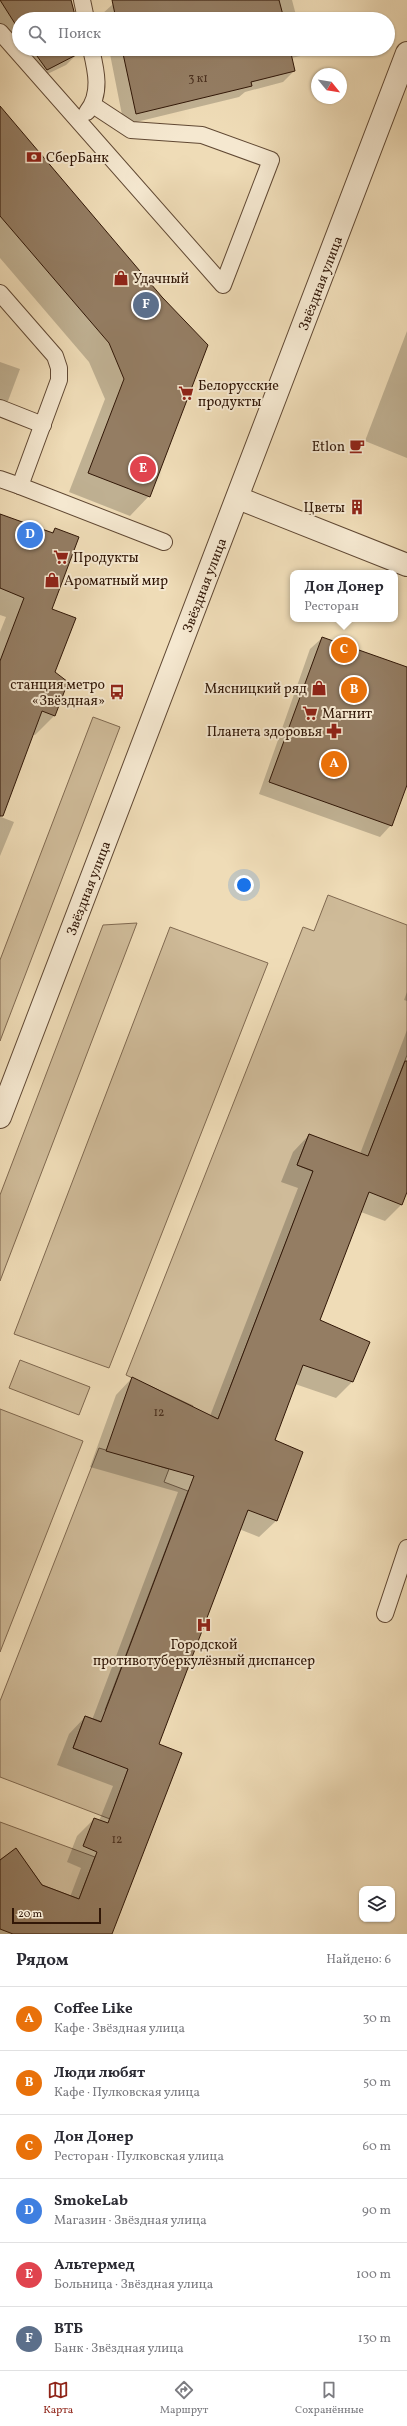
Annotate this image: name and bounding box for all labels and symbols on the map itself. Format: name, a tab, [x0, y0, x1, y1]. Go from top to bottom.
north arrow	[311, 68, 347, 104]
house number: 3 к1	[188, 71, 208, 87]
bank icon: СберБанк	[25, 148, 43, 166]
place label: СберБанк	[46, 149, 109, 168]
street label: Звёздная улица	[295, 234, 348, 334]
shop icon: Удачный	[112, 269, 130, 287]
place label: Удачный	[133, 270, 189, 289]
pin: F	[133, 290, 159, 320]
place label: Белорусские продукты	[198, 377, 279, 412]
supermarket icon: Белорусские продукты	[177, 384, 195, 402]
cafe icon: Etlon	[348, 437, 366, 455]
place label: Etlon	[312, 438, 345, 457]
pin: E	[130, 454, 156, 484]
building icon: Цветы	[348, 498, 366, 516]
place label: Цветы	[303, 499, 345, 518]
pin: D	[17, 520, 43, 550]
street label: Звёздная улица	[179, 536, 232, 636]
supermarket icon: Продукты	[52, 548, 70, 566]
place label: Продукты	[73, 549, 139, 568]
shop icon: Ароматный мир	[43, 571, 61, 589]
place label: Ароматный мир	[64, 572, 168, 591]
pin: C	[331, 635, 357, 665]
pin: B	[341, 675, 367, 705]
place label: станция метро «Звёздная»	[10, 676, 105, 711]
shop icon: Мясницкий ряд	[310, 679, 328, 697]
place label: Мясницкий ряд	[204, 680, 307, 699]
bus stop icon: станция метро «Звёздная»	[108, 683, 126, 701]
supermarket icon: Магнит	[301, 704, 319, 722]
place label: Магнит	[322, 705, 372, 724]
pharmacy icon: Планета здоровья	[325, 722, 343, 740]
place label: Планета здоровья	[207, 723, 322, 742]
pin: A	[321, 749, 347, 779]
street label: Звёздная улица	[63, 839, 116, 939]
your location	[234, 875, 254, 895]
house number: 12	[153, 1405, 165, 1421]
hospital icon: Городской противотуберкулёзный диспансер	[195, 1616, 213, 1634]
place label: Городской противотуберкулёзный диспансер	[93, 1636, 315, 1671]
house number: 12	[111, 1832, 123, 1848]
scale bar	[12, 1906, 101, 1925]

